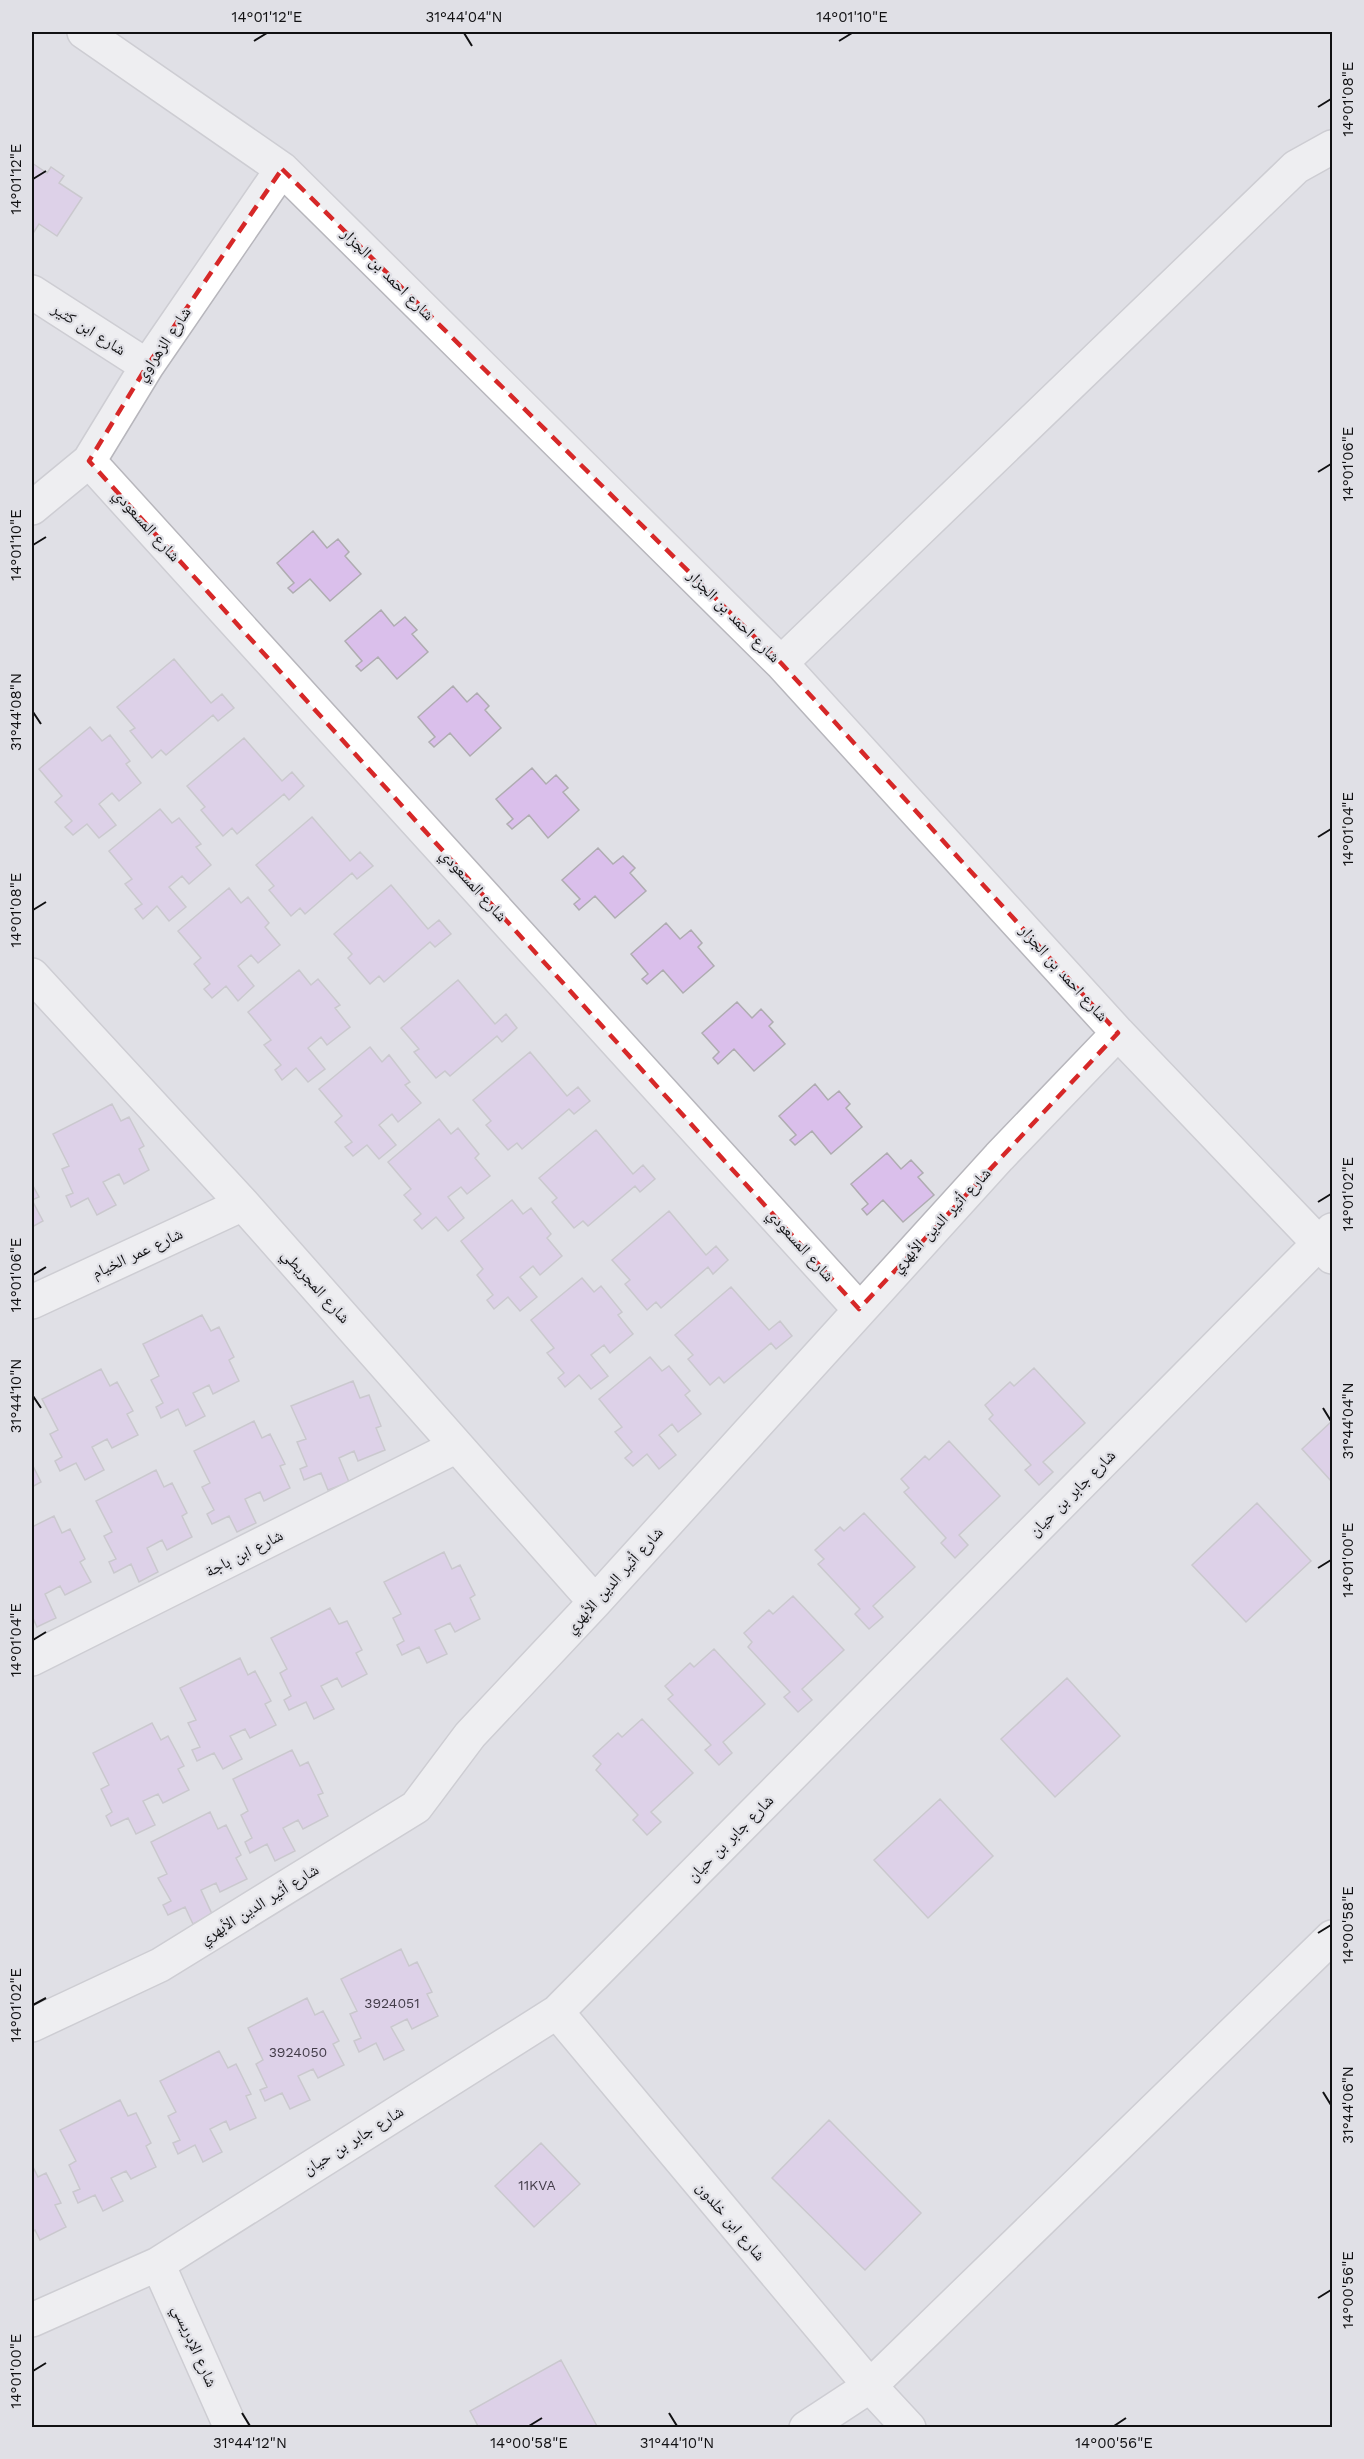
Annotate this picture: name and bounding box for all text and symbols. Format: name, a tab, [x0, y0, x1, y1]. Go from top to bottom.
text: 14°01'12"E	[232, 8, 302, 26]
text: 31°44'04"N	[425, 8, 503, 26]
text: 14°01'10"E	[816, 8, 888, 26]
text: 14°01'08"E	[1339, 62, 1357, 136]
text: 14°01'12"E	[7, 144, 25, 214]
street label: شارع احمد بن الجزار	[336, 223, 438, 325]
street label: شارع ابن كثير	[47, 298, 129, 360]
street label: شارع الزهراوي	[131, 303, 197, 386]
text: 14°01'06"E	[1339, 427, 1357, 501]
street label: شارع المسعودي	[107, 485, 184, 567]
text: 14°01'10"E	[7, 509, 25, 581]
street label: شارع احمد بن الجزار	[682, 565, 784, 667]
text: 31°44'08"N	[7, 673, 25, 751]
text: 14°01'04"E	[1339, 792, 1357, 866]
street label: شارع المسعودي	[434, 845, 511, 927]
text: 14°01'08"E	[7, 873, 25, 947]
street label: شارع احمد بن الجزار	[1014, 920, 1112, 1026]
text: 14°01'02"E	[1339, 1157, 1357, 1231]
street label: شارع أثير الدين الأبهري	[887, 1163, 997, 1279]
street label: شارع المسعودي	[761, 1205, 838, 1287]
street label: شارع عمر الخيام	[89, 1224, 186, 1283]
text: 14°01'06"E	[7, 1238, 25, 1312]
street label: شارع المجريطي	[275, 1245, 354, 1329]
text: 31°44'10"N	[7, 1359, 25, 1433]
text: 31°44'04"N	[1339, 1382, 1357, 1460]
street label: شارع جابر بن حيان	[1025, 1446, 1120, 1541]
street label: شارع أثير الدين الأبهري	[561, 1523, 669, 1639]
text: 14°01'00"E	[1339, 1523, 1357, 1597]
street label: شارع ابن باجة	[202, 1525, 287, 1582]
text: 14°01'04"E	[7, 1603, 25, 1677]
street label: شارع جابر بن حيان	[683, 1791, 778, 1886]
street label: شارع أثير الدين الأبهري	[196, 1860, 324, 1951]
text: 14°00'58"E	[1339, 1886, 1357, 1964]
text: 14°01'02"E	[7, 1968, 25, 2042]
house number: 3924051	[364, 1995, 420, 2011]
house number: 3924050	[269, 2044, 327, 2060]
text: 31°44'06"N	[1339, 2066, 1357, 2144]
street label: شارع جابر بن حيان	[299, 2101, 407, 2179]
house number: 11KVA	[518, 2177, 556, 2193]
street label: شارع ابن خلدون	[692, 2178, 770, 2265]
text: 14°00'56"E	[1339, 2251, 1357, 2329]
street label: شارع الإدريسي	[166, 2302, 222, 2391]
text: 14°01'00"E	[7, 2334, 25, 2408]
text: 31°44'12"N	[213, 2434, 287, 2452]
text: 14°00'58"E	[490, 2434, 568, 2452]
text: 31°44'10"N	[640, 2434, 714, 2452]
text: 14°00'56"E	[1075, 2434, 1153, 2452]

